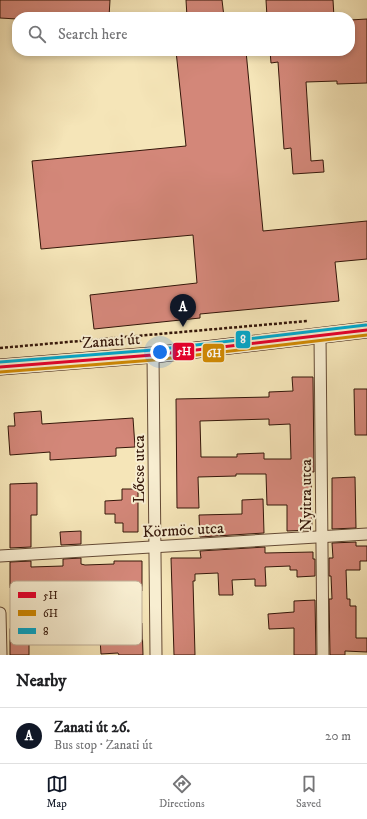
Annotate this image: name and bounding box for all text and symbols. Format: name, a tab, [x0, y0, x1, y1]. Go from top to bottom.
search box	[12, 12, 355, 56]
icon: search	[26, 23, 48, 45]
text: Search here	[58, 25, 127, 44]
pin: A	[170, 294, 196, 327]
street label: Zanati út	[82, 329, 141, 353]
line badge: 8	[235, 330, 251, 349]
text: 8	[240, 333, 246, 347]
your location	[150, 342, 170, 362]
line badge: 5H	[172, 342, 195, 361]
line badge: 6H	[202, 343, 225, 363]
text: 5H	[176, 345, 192, 359]
text: 6H	[207, 347, 222, 361]
street label: Lőcse utca	[129, 435, 149, 503]
street label: Nyitra utca	[296, 459, 316, 531]
street label: Körmöc utca	[142, 518, 224, 542]
legend	[10, 581, 142, 645]
text: 5H	[43, 589, 58, 603]
text: 6H	[43, 607, 58, 621]
text: 8	[43, 625, 49, 639]
text: Nearby	[16, 670, 66, 692]
text: Zanati út 26.	[54, 718, 130, 737]
text: A	[25, 728, 33, 744]
text: 20 m	[325, 728, 351, 744]
text: Bus stop · Zanati út	[54, 737, 153, 753]
tab: Map	[46, 773, 68, 811]
tab: Directions	[159, 773, 205, 811]
tab: Saved	[296, 773, 321, 811]

